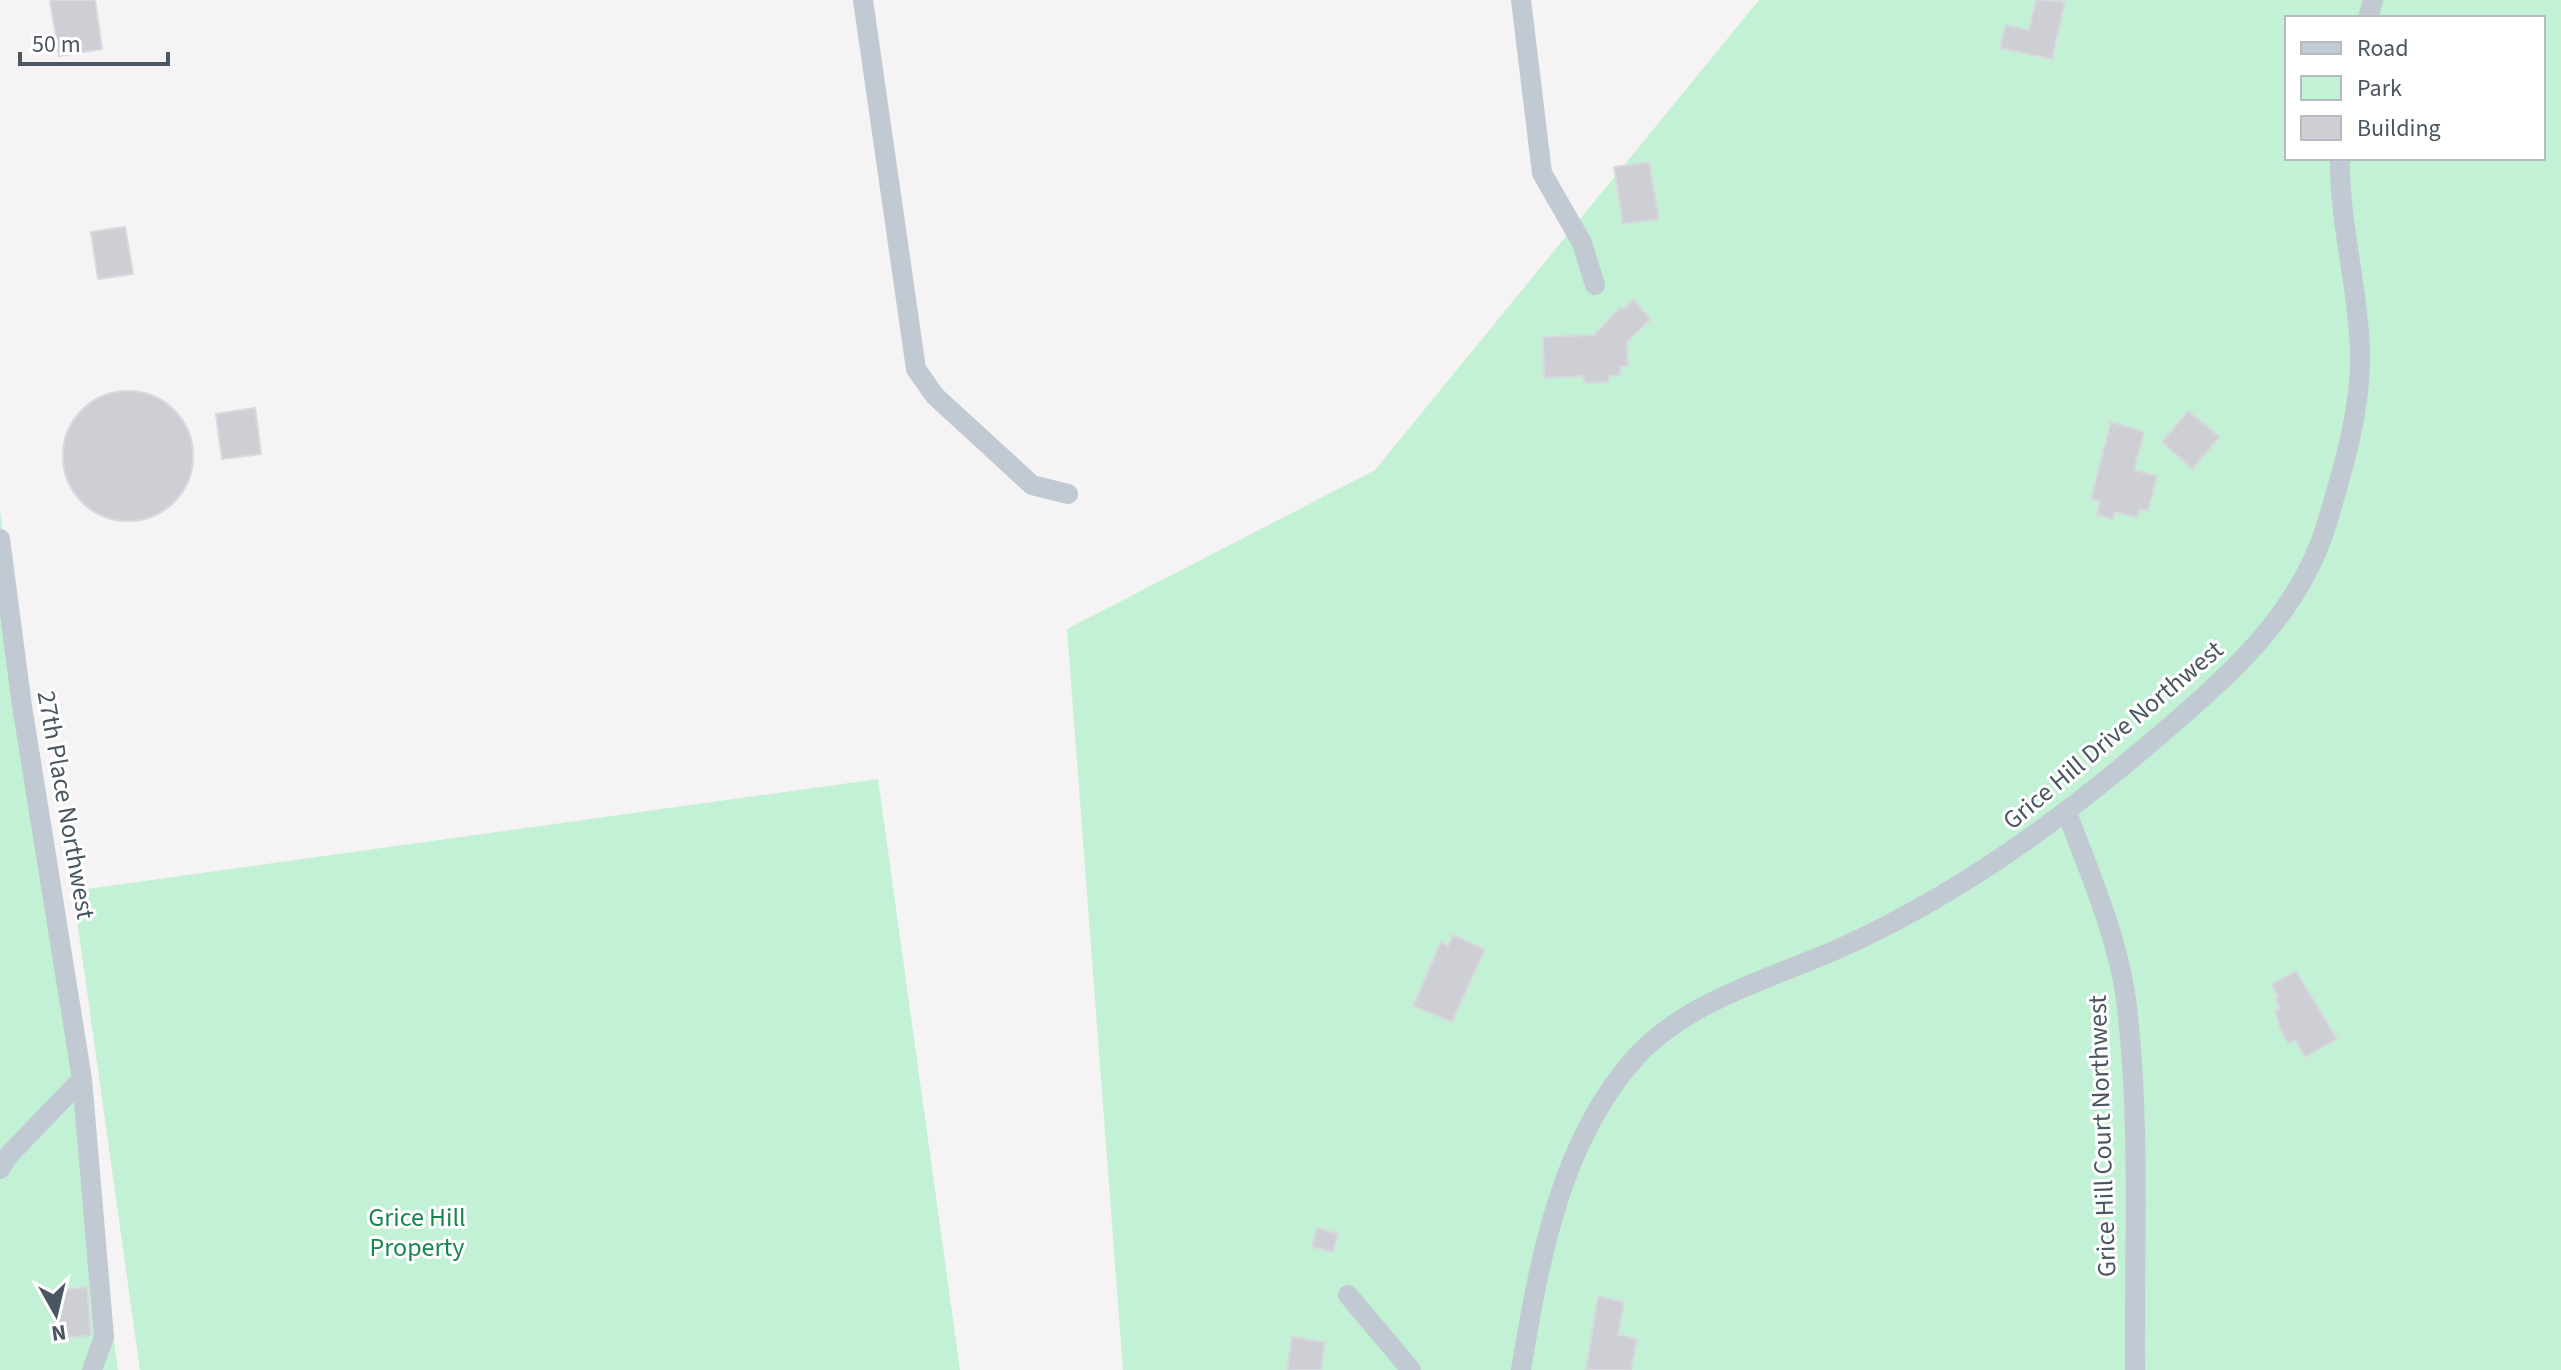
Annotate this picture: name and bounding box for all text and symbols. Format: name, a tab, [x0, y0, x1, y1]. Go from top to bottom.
scale bar	[20, 16, 168, 66]
legend	[2285, 16, 2545, 160]
text: 50 m	[32, 27, 81, 62]
text: Road	[2357, 31, 2409, 66]
text: Park	[2357, 71, 2402, 106]
text: Building	[2357, 111, 2441, 146]
street label: Grice Hill Drive Northwest	[1995, 631, 2231, 838]
street label: 27th Place Northwest	[28, 688, 104, 922]
street label: Grice Hill Court Northwest	[2079, 994, 2125, 1278]
park label: Grice Hill Property	[368, 1199, 466, 1266]
north arrow	[16, 1274, 96, 1354]
text: N	[49, 1316, 68, 1350]

